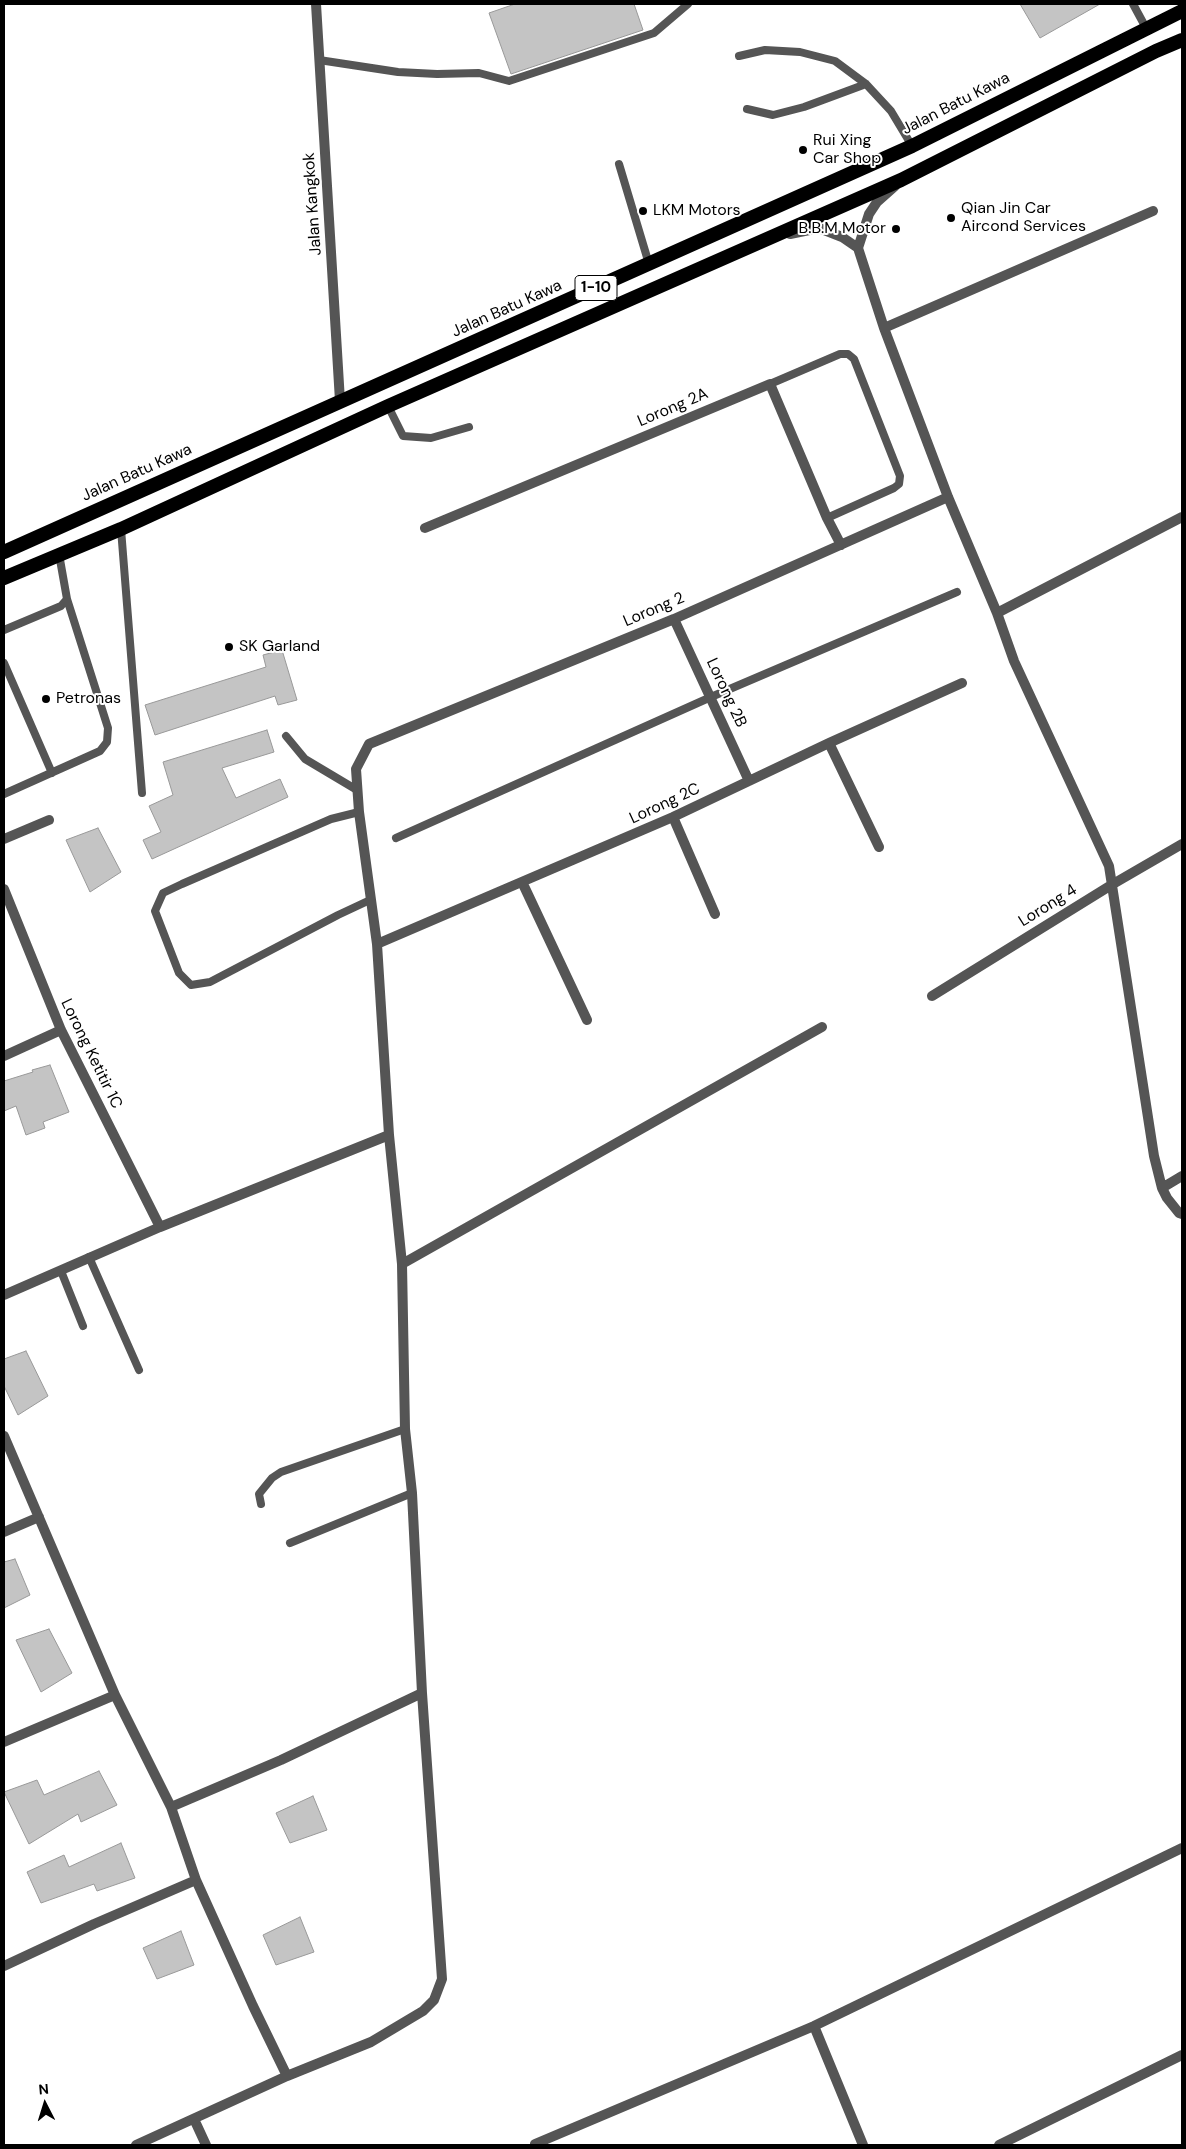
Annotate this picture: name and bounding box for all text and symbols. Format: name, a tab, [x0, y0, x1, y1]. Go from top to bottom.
street label: Jalan Batu Kawa	[899, 69, 1013, 139]
place label: Rui Xing Car Shop	[813, 131, 881, 169]
marker: Rui Xing Car Shop	[797, 144, 809, 156]
street label: Jalan Kangkok	[300, 152, 326, 256]
place label: Qian Jin Car Aircond Services	[961, 199, 1086, 237]
place label: LKM Motors	[653, 201, 741, 221]
marker: LKM Motors	[637, 205, 649, 217]
marker: Qian Jin Car Aircond Services	[945, 212, 957, 224]
place label: B.B.M Motor	[799, 219, 886, 239]
marker: B.B.M Motor	[890, 223, 902, 235]
street label: Jalan Batu Kawa	[449, 276, 565, 342]
road number: 1-10	[575, 276, 617, 300]
street label: Lorong 2A	[635, 385, 711, 431]
street label: Jalan Batu Kawa	[79, 440, 195, 506]
street label: Lorong 2	[621, 589, 687, 631]
place label: SK Garland	[239, 637, 320, 657]
marker: SK Garland	[223, 641, 235, 653]
street label: Lorong 2B	[702, 655, 750, 731]
place label: Petronas	[56, 689, 121, 709]
marker: Petronas	[40, 693, 52, 705]
street label: Lorong 2C	[627, 779, 703, 829]
street label: Lorong 4	[1015, 881, 1081, 931]
street label: Lorong Ketitir 1C	[56, 996, 126, 1112]
north arrow	[20, 2079, 70, 2129]
text: N	[38, 2080, 50, 2098]

